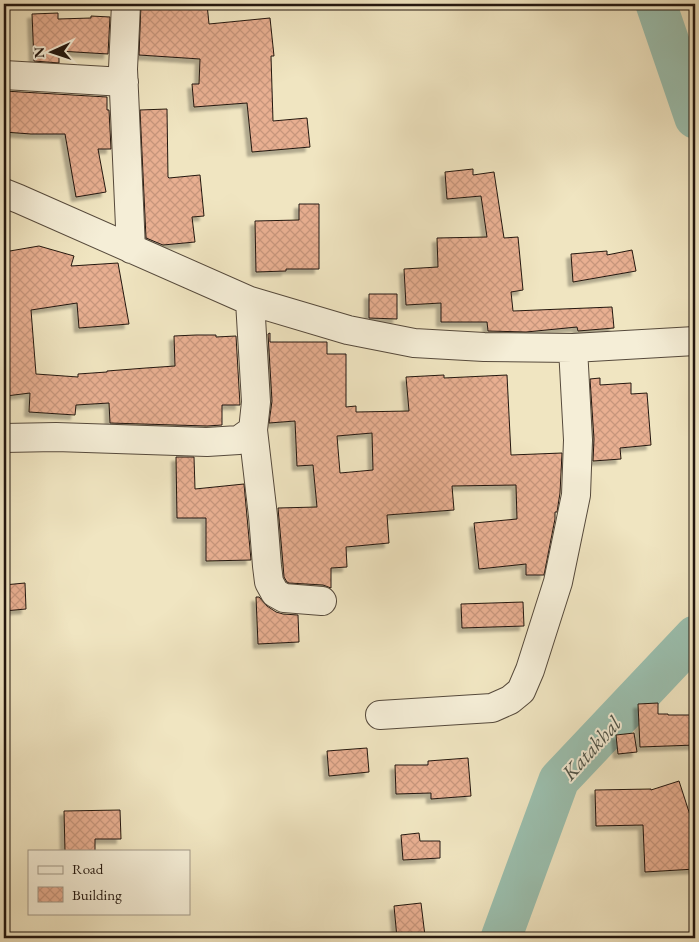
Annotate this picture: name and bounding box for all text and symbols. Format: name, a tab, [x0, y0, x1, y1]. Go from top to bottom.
north arrow	[28, 28, 78, 78]
text: N	[30, 46, 48, 59]
water label: Katakhal	[555, 710, 627, 786]
legend	[28, 850, 190, 914]
text: Road	[72, 859, 104, 878]
text: Building	[72, 885, 122, 904]

